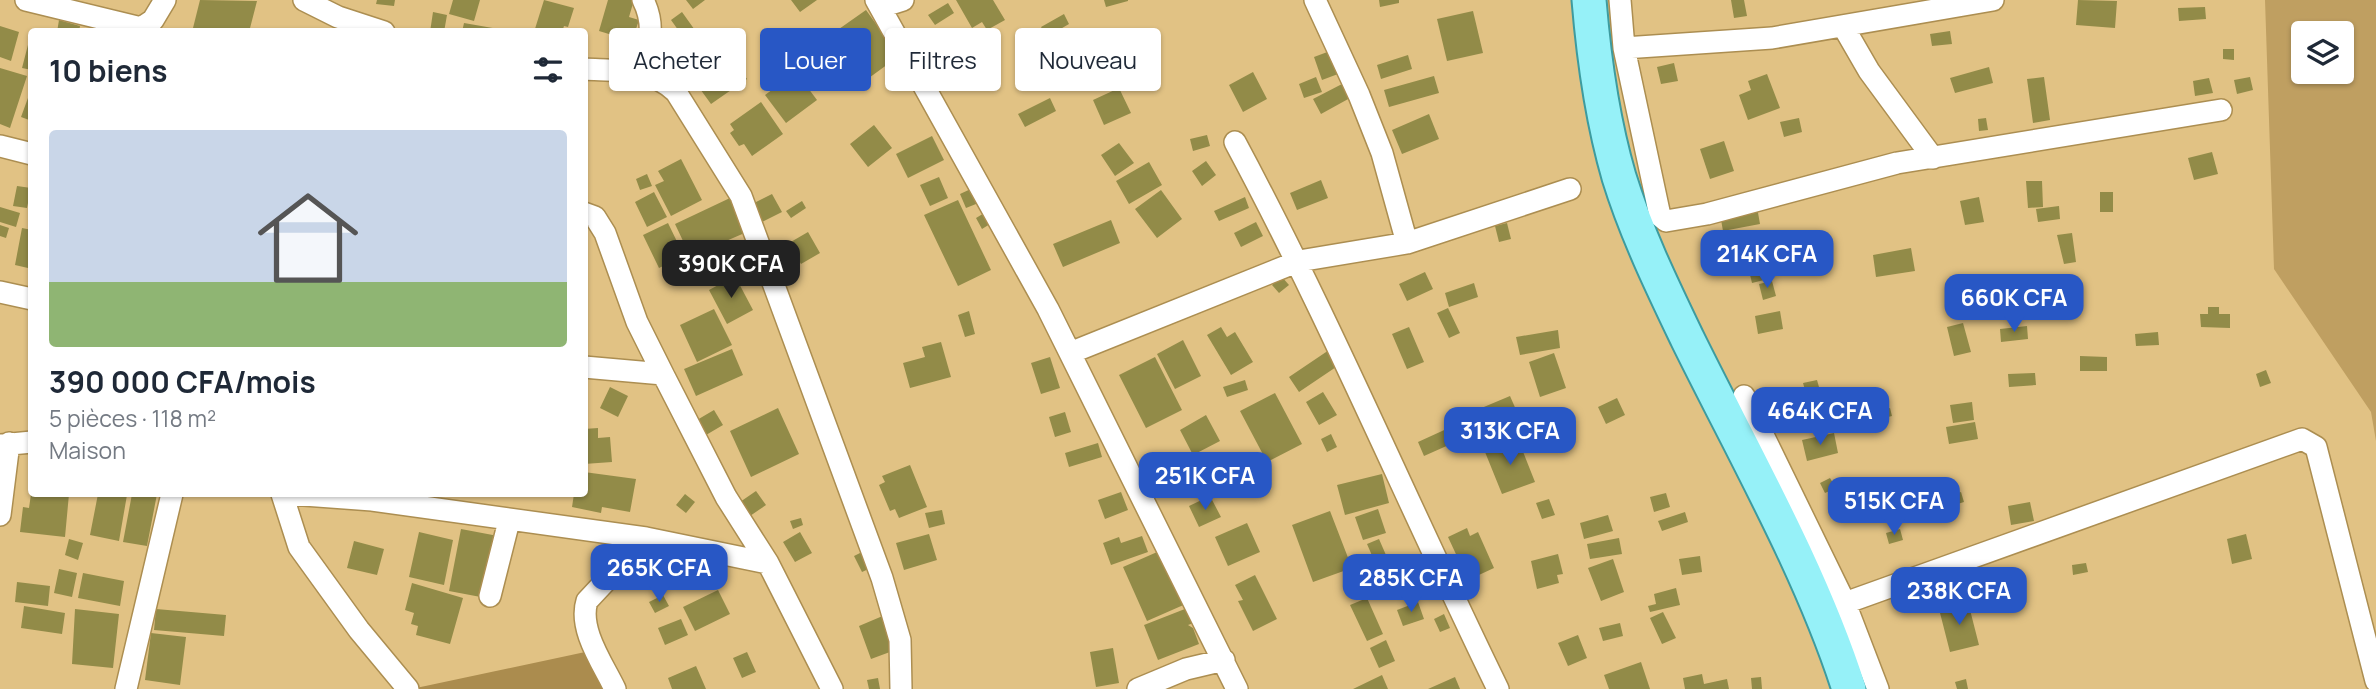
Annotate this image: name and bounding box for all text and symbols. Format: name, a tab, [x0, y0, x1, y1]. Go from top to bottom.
map controls	[2291, 21, 2354, 84]
button: layers	[2291, 21, 2354, 84]
chip: Acheter	[609, 28, 746, 91]
chip: Louer	[760, 28, 871, 91]
chip: Filtres	[885, 28, 1001, 91]
chip: Nouveau	[1015, 28, 1161, 91]
text: 10 biens	[49, 50, 167, 91]
icon: filters	[529, 51, 567, 89]
icon: home	[245, 175, 371, 301]
pin: 214K CFA	[1695, 230, 1839, 290]
text: 214K CFA	[1716, 237, 1818, 269]
pin: 390K CFA	[659, 240, 803, 300]
text: 390K CFA	[678, 247, 784, 279]
pin: 660K CFA	[1942, 274, 2086, 334]
text: 660K CFA	[1961, 281, 2067, 313]
text: 390 000 CFA/mois	[49, 361, 316, 402]
pin: 464K CFA	[1748, 388, 1892, 447]
text: 464K CFA	[1767, 394, 1873, 426]
text: 5 pièces · 118 m²	[49, 402, 216, 434]
pin: 313K CFA	[1438, 407, 1582, 467]
text: 313K CFA	[1460, 414, 1560, 446]
text: Maison	[49, 434, 126, 466]
pin: 251K CFA	[1133, 452, 1277, 512]
text: 251K CFA	[1155, 459, 1255, 491]
pin: 515K CFA	[1822, 477, 1966, 537]
text: 515K CFA	[1844, 484, 1944, 516]
pin: 265K CFA	[587, 544, 731, 604]
text: 265K CFA	[607, 551, 711, 583]
pin: 285K CFA	[1339, 554, 1483, 614]
text: 285K CFA	[1359, 561, 1463, 593]
pin: 238K CFA	[1887, 568, 2031, 627]
text: 238K CFA	[1907, 574, 2011, 606]

